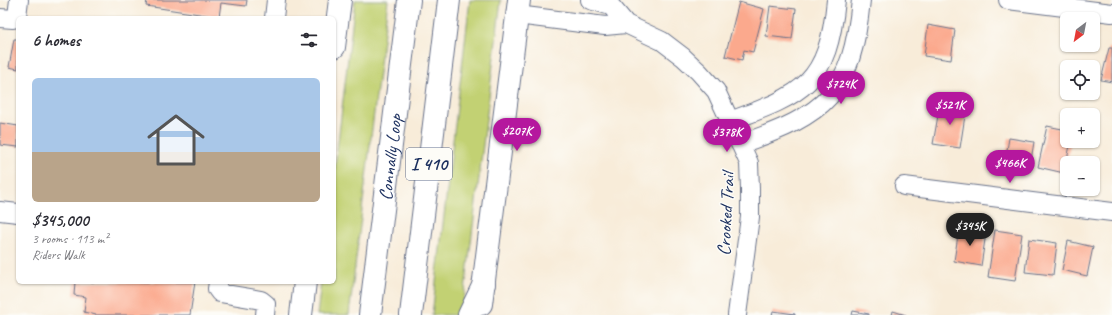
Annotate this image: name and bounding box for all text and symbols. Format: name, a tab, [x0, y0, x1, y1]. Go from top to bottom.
north arrow	[1060, 12, 1100, 52]
map controls	[1060, 12, 1100, 196]
icon: filters	[298, 29, 320, 51]
text: 6 homes	[32, 30, 80, 51]
button: locate	[1060, 60, 1100, 100]
pin: $724K	[813, 71, 869, 105]
text: $724K	[826, 76, 856, 92]
pin: $521K	[922, 92, 978, 126]
text: $521K	[935, 97, 965, 113]
icon: home	[140, 104, 212, 176]
button: +	[1060, 108, 1100, 148]
street label: Connally Loop	[373, 111, 408, 202]
pin: $207K	[489, 118, 545, 152]
pin: $378K	[699, 119, 755, 153]
text: $207K	[502, 123, 532, 139]
text: $378K	[712, 124, 742, 140]
road number: I 410	[406, 148, 452, 180]
pin: $466K	[982, 150, 1038, 184]
text: $466K	[995, 155, 1025, 171]
button: −	[1060, 156, 1100, 196]
street label: Crooked Trail	[712, 168, 740, 256]
text: $345,000	[32, 210, 89, 231]
pin: $345K	[942, 213, 998, 247]
text: $345K	[955, 218, 985, 234]
text: 3 rooms · 113 m²	[32, 231, 108, 247]
text: Riders Walk	[32, 247, 85, 263]

